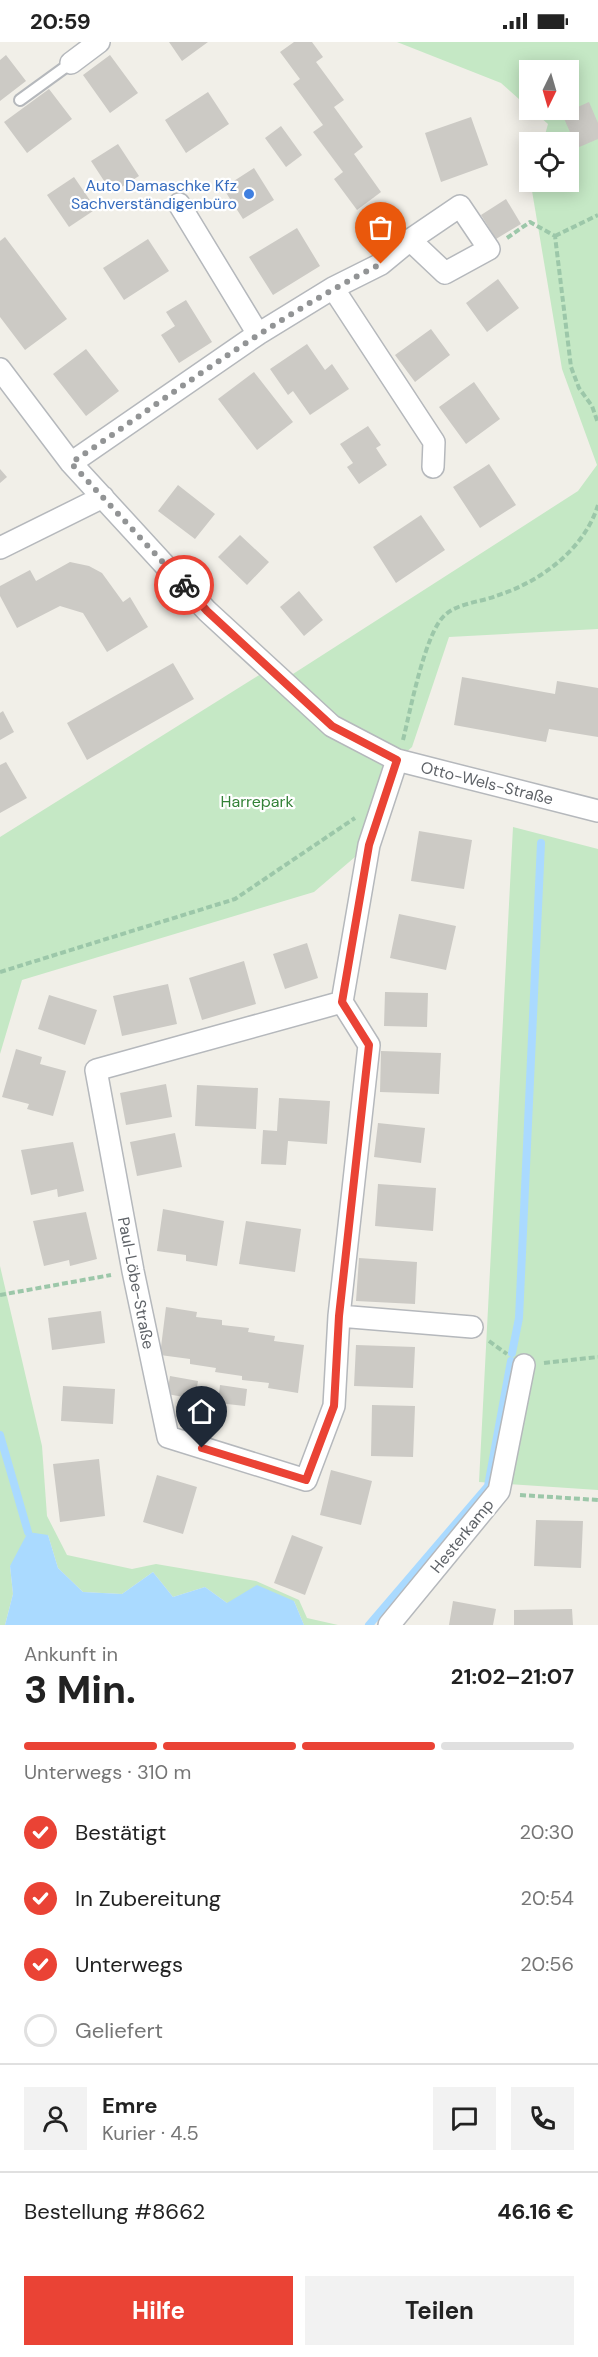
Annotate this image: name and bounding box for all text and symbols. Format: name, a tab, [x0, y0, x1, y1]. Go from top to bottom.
text: 20:59	[30, 7, 91, 36]
north arrow	[519, 60, 579, 120]
map controls	[519, 60, 579, 192]
button: locate	[519, 132, 579, 192]
place label: Auto Damaschke Kfz Sachverständigenbüro	[71, 175, 237, 214]
marker: Auto Damaschke Kfz Sachverständigenbüro	[242, 187, 256, 201]
pin	[355, 202, 406, 264]
icon: bag	[364, 211, 397, 244]
courier	[154, 555, 214, 615]
icon: bike	[168, 569, 201, 602]
street label: Otto-Wels-Straße	[419, 756, 555, 810]
park label: Harrepark	[221, 791, 293, 812]
street label: Paul-Löbe-Straße	[113, 1215, 159, 1351]
pin	[176, 1386, 227, 1448]
icon: home	[185, 1395, 218, 1428]
street label: Hesterkamp	[426, 1495, 498, 1577]
text: Ankunft in	[24, 1641, 118, 1667]
text: 21:02–21:07	[451, 1662, 574, 1691]
text: 3 Min.	[24, 1664, 136, 1715]
text: Unterwegs · 310 m	[24, 1759, 191, 1785]
icon: check	[24, 1816, 57, 1849]
text: Bestätigt	[75, 1818, 166, 1847]
text: 20:30	[519, 1819, 574, 1845]
icon: check	[24, 1882, 57, 1915]
text: In Zubereitung	[75, 1884, 221, 1913]
text: 20:54	[521, 1885, 574, 1911]
icon: check	[24, 1948, 57, 1981]
text: Unterwegs	[75, 1950, 183, 1979]
text: 20:56	[520, 1951, 574, 1977]
text: Geliefert	[75, 2016, 163, 2045]
button: person	[24, 2087, 87, 2150]
button: chat	[433, 2087, 496, 2150]
button: phone	[511, 2087, 574, 2150]
text: Emre	[102, 2091, 158, 2120]
text: Kurier · 4.5	[102, 2120, 199, 2146]
text: Bestellung #8662	[24, 2197, 205, 2226]
text: 46.16 €	[497, 2197, 574, 2226]
button: Hilfe	[24, 2276, 293, 2345]
button: Teilen	[305, 2276, 574, 2345]

